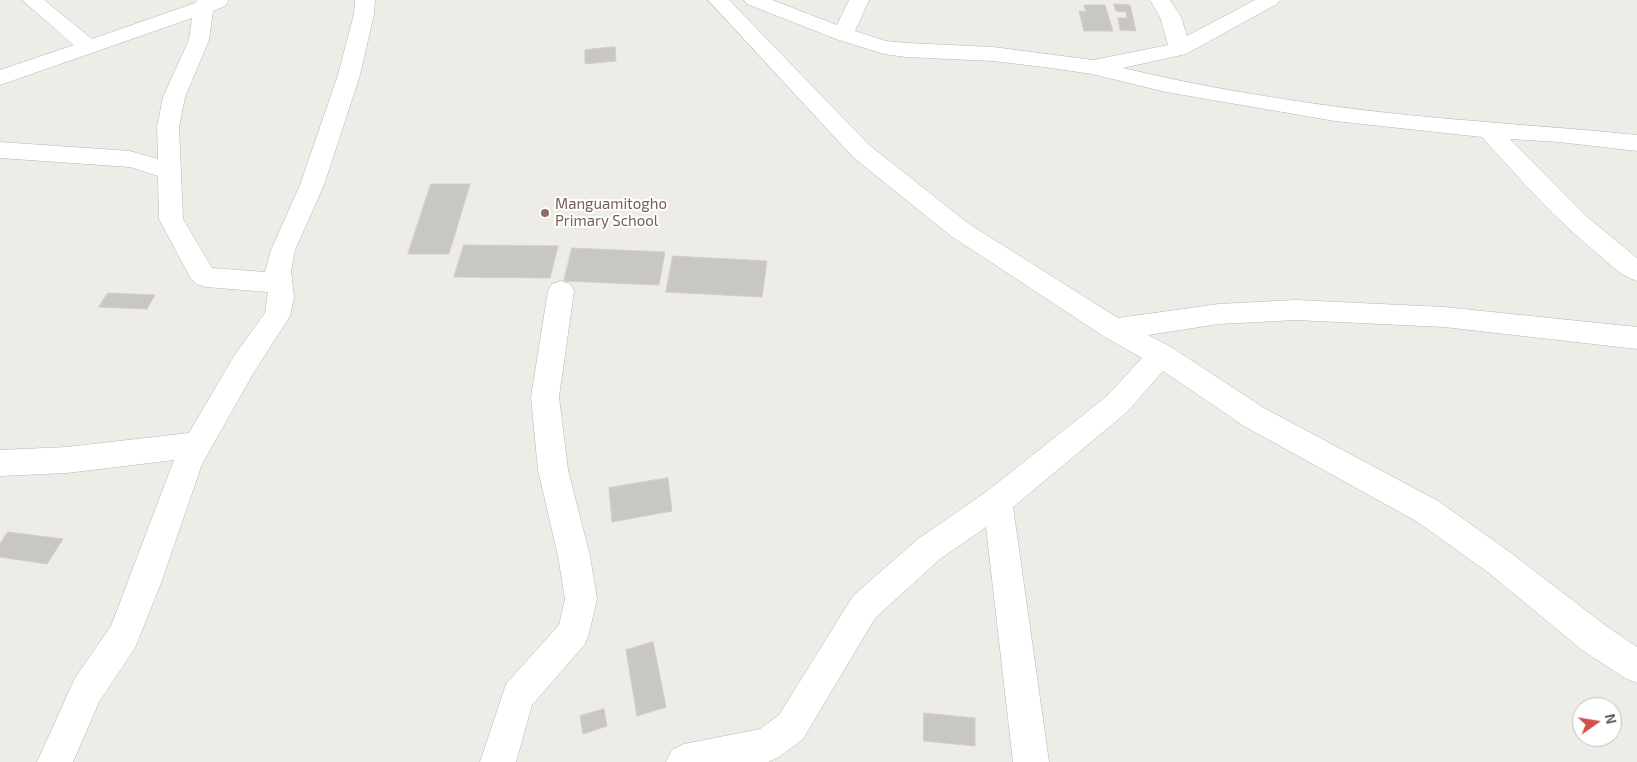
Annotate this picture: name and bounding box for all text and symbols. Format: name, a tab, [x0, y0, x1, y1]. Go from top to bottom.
place label: Manguamitogho Primary School	[555, 195, 667, 230]
marker: Manguamitogho Primary School	[539, 207, 551, 219]
north arrow	[1572, 697, 1622, 747]
text: N	[1602, 712, 1621, 726]

